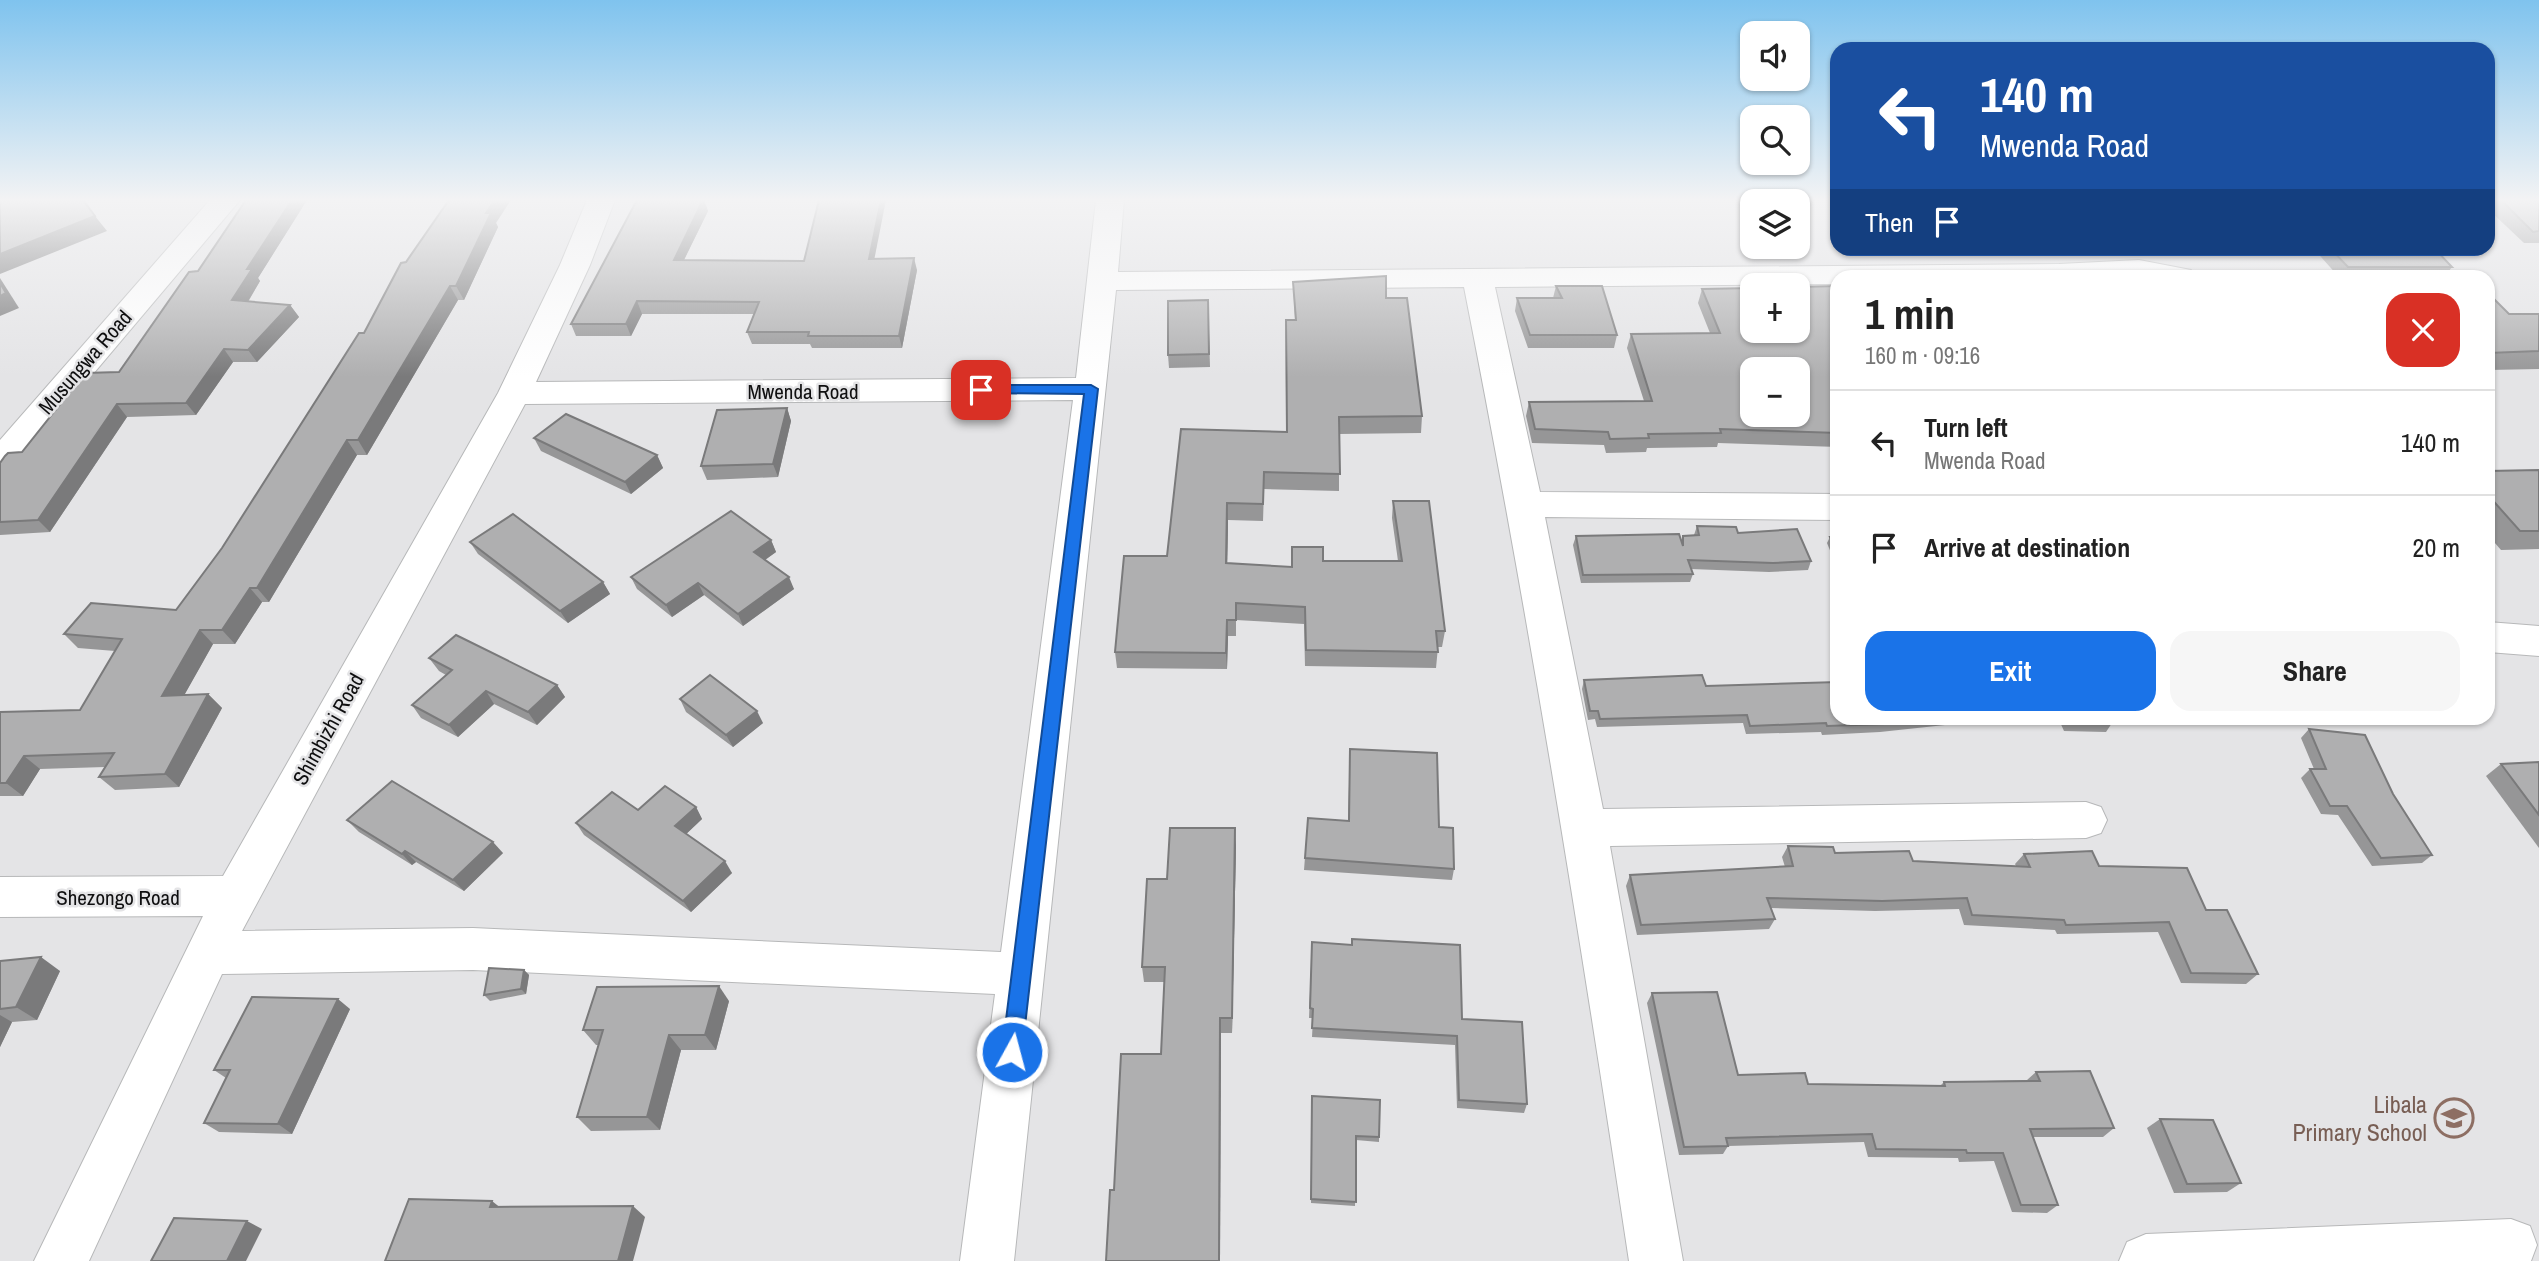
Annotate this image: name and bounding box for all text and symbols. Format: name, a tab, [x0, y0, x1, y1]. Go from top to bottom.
map controls	[1740, 21, 1810, 427]
button: sound	[1740, 21, 1810, 91]
text: 140 m	[1980, 61, 2094, 127]
icon: left	[1865, 70, 1956, 161]
button: search	[1740, 105, 1810, 175]
text: Mwenda Road	[1980, 124, 2149, 167]
button: layers	[1740, 189, 1810, 259]
icon: arrive	[1928, 203, 1966, 241]
text: Then	[1865, 205, 1914, 240]
button: +	[1740, 273, 1810, 343]
text: 1 min	[1865, 286, 1955, 342]
button: close	[2386, 293, 2460, 367]
street label: Musungwa Road	[32, 304, 138, 420]
text: 160 m · 09:16	[1865, 340, 1980, 371]
button: −	[1740, 357, 1810, 427]
pin	[951, 360, 1011, 420]
icon: arrive	[962, 371, 1000, 409]
street label: Mwenda Road	[747, 377, 859, 406]
text: Turn left	[1924, 410, 2008, 445]
icon: left	[1865, 424, 1903, 462]
text: 140 m	[2401, 425, 2460, 460]
text: Mwenda Road	[1924, 445, 2046, 476]
icon: arrive	[1865, 529, 1903, 567]
text: Arrive at destination	[1924, 530, 2130, 565]
text: 20 m	[2413, 530, 2460, 565]
button: Exit	[1865, 631, 2156, 711]
button: Share	[2170, 631, 2460, 711]
street label: Shimbizhi Road	[285, 668, 371, 790]
street label: Shezongo Road	[56, 883, 180, 912]
position arrow	[975, 1015, 1049, 1089]
place label: Libala Primary School	[2292, 1088, 2427, 1148]
school or university icon: Libala Primary School	[2433, 1097, 2475, 1139]

